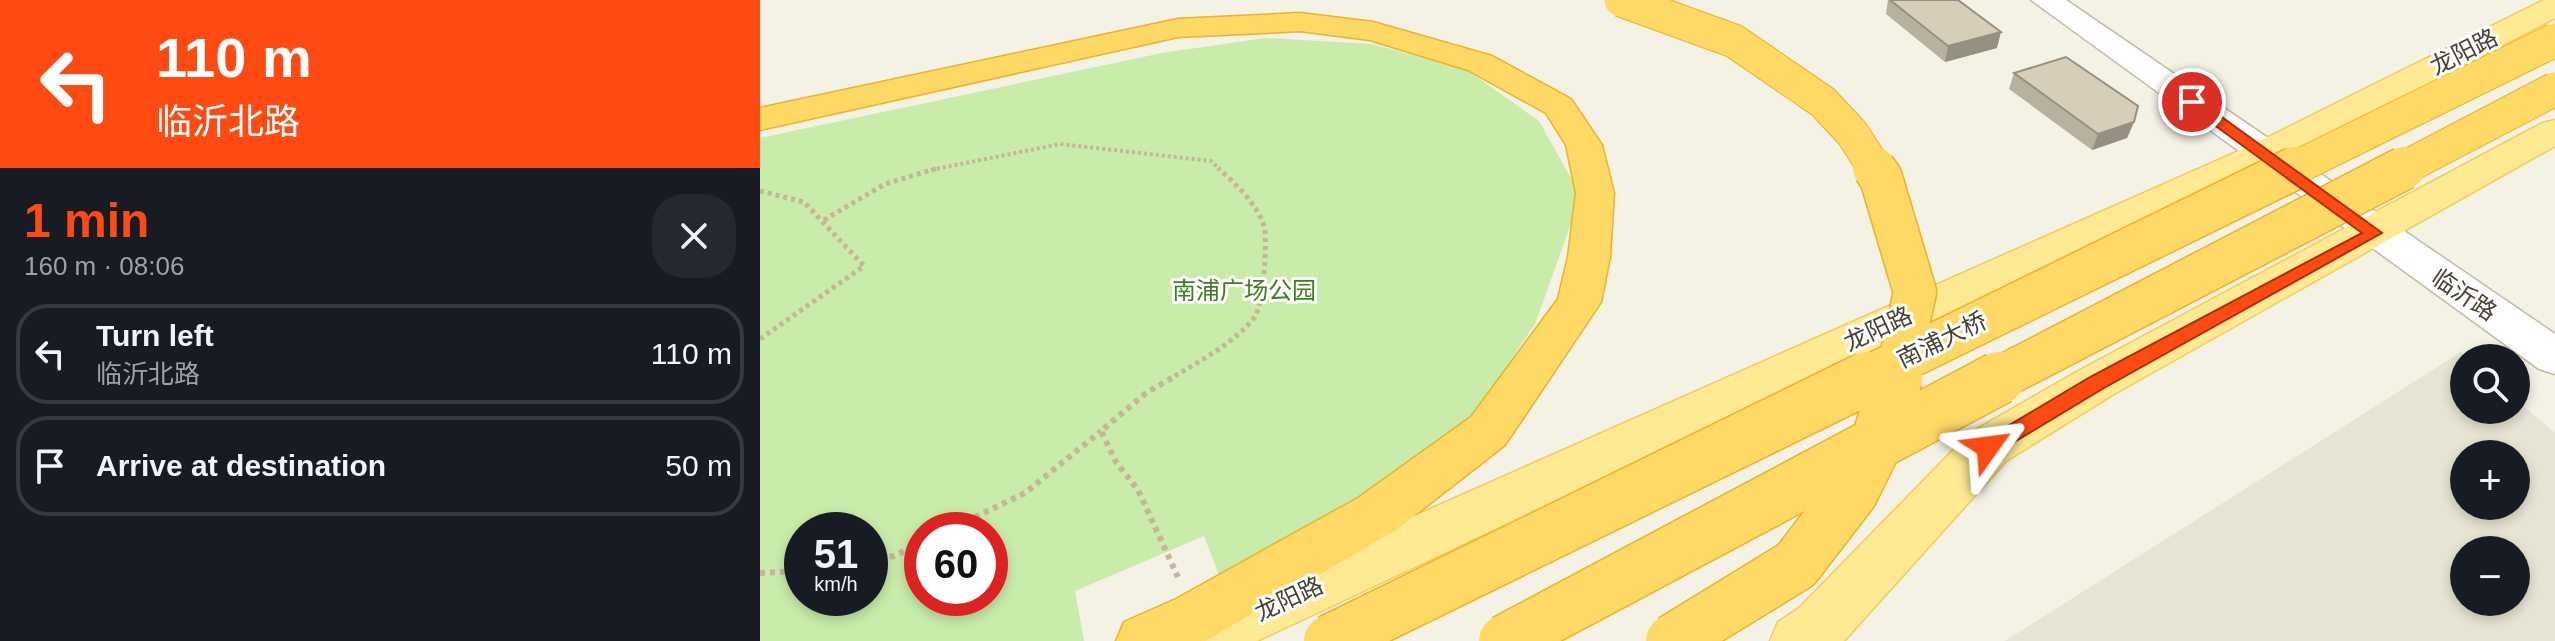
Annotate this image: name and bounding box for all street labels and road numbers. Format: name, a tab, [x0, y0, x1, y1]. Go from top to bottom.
street label: 龙阳路	[2426, 23, 2502, 80]
street label: 临沂路	[2427, 263, 2502, 326]
street label: 龙阳路	[1839, 301, 1916, 356]
street label: 南浦大桥	[1893, 306, 1991, 373]
street label: 龙阳路	[1250, 571, 1327, 626]

